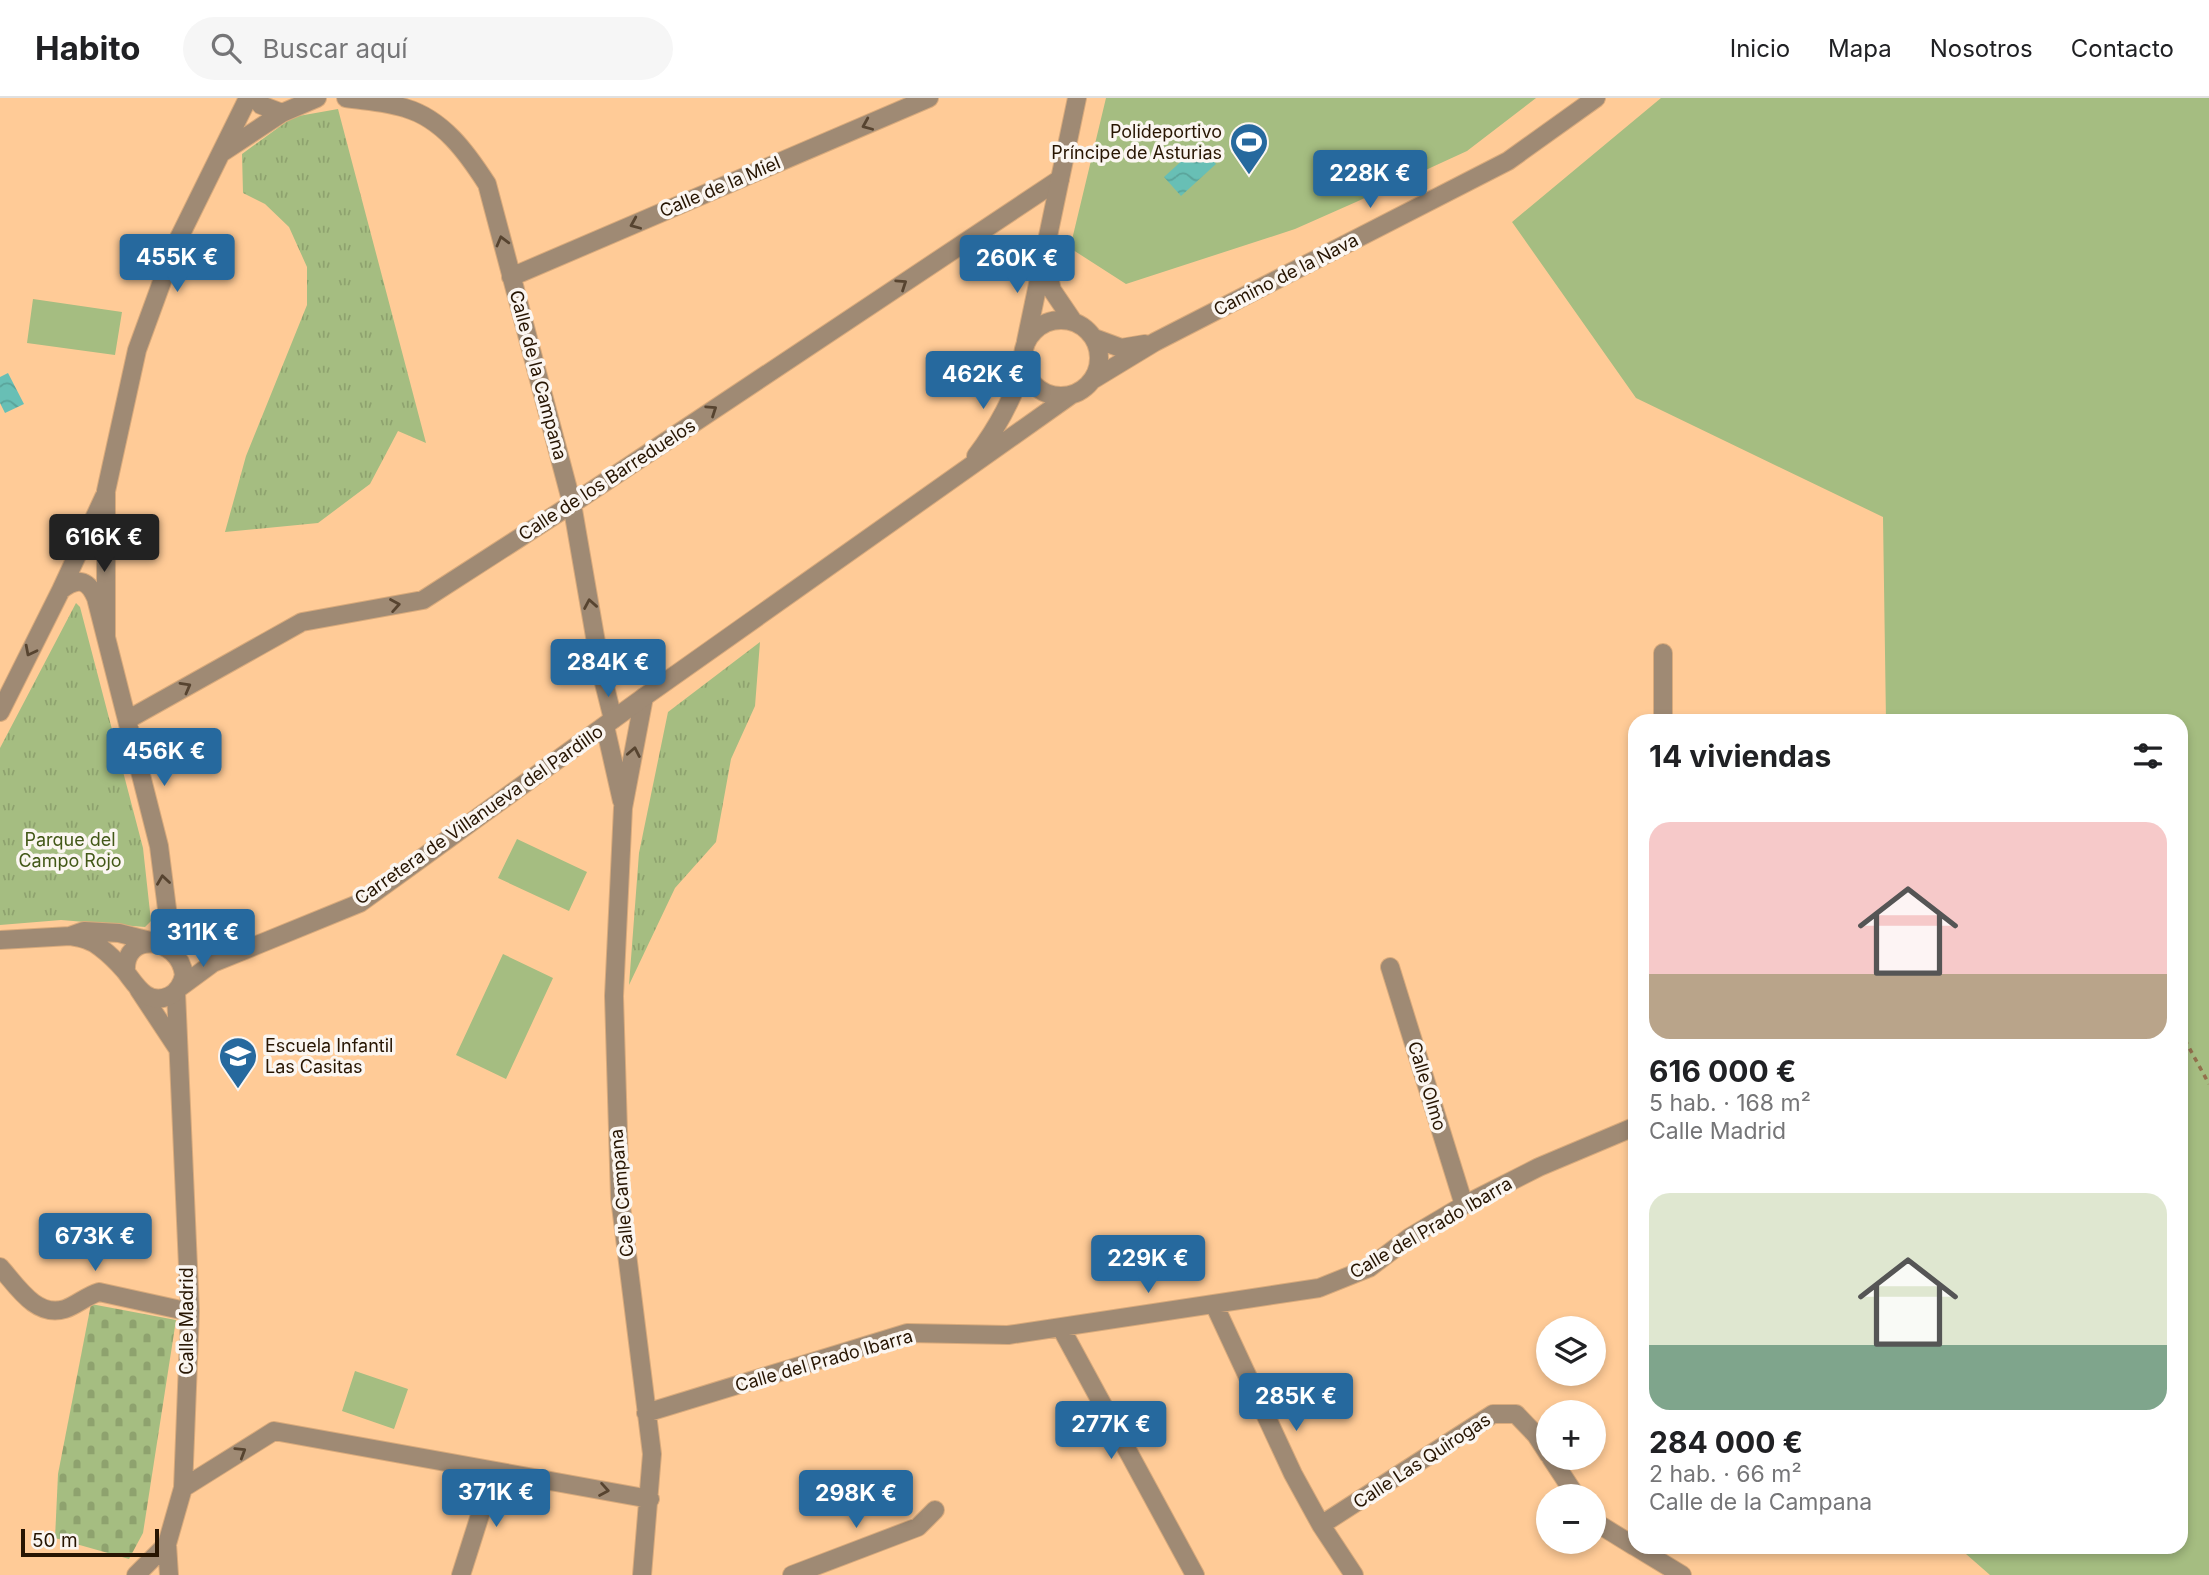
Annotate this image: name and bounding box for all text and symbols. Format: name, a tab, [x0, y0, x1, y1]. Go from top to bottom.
search box	[183, 17, 673, 80]
text: Habito	[35, 28, 141, 68]
icon: search	[207, 29, 245, 67]
text: Buscar aquí	[263, 33, 408, 64]
text: Inicio	[1730, 34, 1790, 63]
text: Mapa	[1828, 34, 1892, 63]
text: Nosotros	[1930, 34, 2033, 63]
text: Contacto	[2071, 34, 2174, 63]
one-way arrow	[861, 117, 874, 131]
place label: Polideportivo Príncipe de Asturias	[1051, 121, 1222, 163]
sports icon: Polideportivo Príncipe de Asturias	[1228, 121, 1270, 176]
pin: 228K €	[1313, 150, 1427, 210]
street label: Calle de la Miel	[656, 152, 783, 221]
text: 228K €	[1329, 159, 1411, 187]
one-way arrow	[630, 216, 642, 230]
street label: Camino de la Nava	[1210, 229, 1362, 320]
pin: 455K €	[120, 234, 234, 294]
one-way arrow	[496, 235, 510, 247]
pin: 260K €	[960, 236, 1074, 295]
text: 455K €	[136, 243, 218, 271]
text: 260K €	[976, 244, 1058, 272]
one-way arrow	[894, 279, 907, 292]
street label: Calle de la Campana	[506, 288, 571, 462]
pin: 462K €	[926, 352, 1040, 411]
text: 462K €	[942, 360, 1024, 388]
one-way arrow	[705, 405, 718, 418]
street label: Calle de los Barreduelos	[514, 415, 699, 545]
pin: 616K €	[47, 514, 161, 574]
text: 616K €	[65, 523, 143, 551]
one-way arrow	[389, 598, 401, 613]
one-way arrow	[583, 599, 598, 610]
pin: 284K €	[551, 640, 665, 699]
one-way arrow	[25, 644, 39, 656]
text: 284K €	[567, 648, 649, 676]
one-way arrow	[179, 682, 191, 695]
street label: Carretera de Villanueva del Pardillo	[351, 720, 607, 909]
pin: 456K €	[107, 728, 221, 788]
text: 456K €	[123, 737, 205, 765]
icon: filters	[2129, 737, 2167, 775]
text: 14 viviendas	[1649, 738, 1831, 774]
one-way arrow	[626, 746, 641, 758]
park label: Parque del Campo Rojo	[18, 829, 122, 871]
icon: home	[1845, 868, 1971, 994]
one-way arrow	[156, 874, 171, 886]
pin: 311K €	[146, 910, 260, 969]
text: 311K €	[167, 918, 239, 946]
school or university icon: Escuela Infantil Las Casitas	[217, 1035, 259, 1090]
place label: Escuela Infantil Las Casitas	[265, 1035, 393, 1077]
street label: Calle Olmo	[1404, 1039, 1451, 1133]
text: 616 000 €	[1649, 1053, 1796, 1089]
text: 5 hab. · 168 m²	[1649, 1089, 1811, 1117]
text: Calle Madrid	[1649, 1117, 1786, 1145]
street label: Calle Campana	[605, 1128, 638, 1258]
street label: Calle del Prado Ibarra	[1346, 1173, 1516, 1283]
pin: 673K €	[38, 1214, 152, 1273]
text: 673K €	[55, 1222, 135, 1250]
pin: 229K €	[1091, 1236, 1205, 1295]
icon: home	[1845, 1239, 1971, 1365]
text: 229K €	[1107, 1244, 1189, 1272]
street label: Calle Madrid	[176, 1267, 197, 1375]
map controls	[1536, 1316, 1606, 1554]
button: layers	[1536, 1316, 1606, 1386]
street label: Calle del Prado Ibarra	[733, 1325, 915, 1396]
pin: 285K €	[1239, 1374, 1353, 1433]
text: 285K €	[1255, 1382, 1337, 1410]
button: +	[1536, 1400, 1606, 1470]
pin: 277K €	[1054, 1402, 1168, 1461]
street label: Calle Las Quirogas	[1349, 1408, 1494, 1513]
text: 277K €	[1071, 1410, 1151, 1438]
text: 284 000 €	[1649, 1424, 1803, 1460]
one-way arrow	[233, 1447, 246, 1460]
text: 2 hab. · 66 m²	[1649, 1460, 1802, 1488]
pin: 371K €	[439, 1470, 553, 1529]
pin: 298K €	[799, 1470, 913, 1530]
text: 371K €	[458, 1478, 534, 1506]
text: 298K €	[815, 1479, 897, 1507]
one-way arrow	[598, 1482, 610, 1497]
button: −	[1536, 1484, 1606, 1554]
text: Calle de la Campana	[1649, 1488, 1872, 1516]
scale bar	[21, 1526, 159, 1558]
text: 50 m	[32, 1529, 78, 1552]

